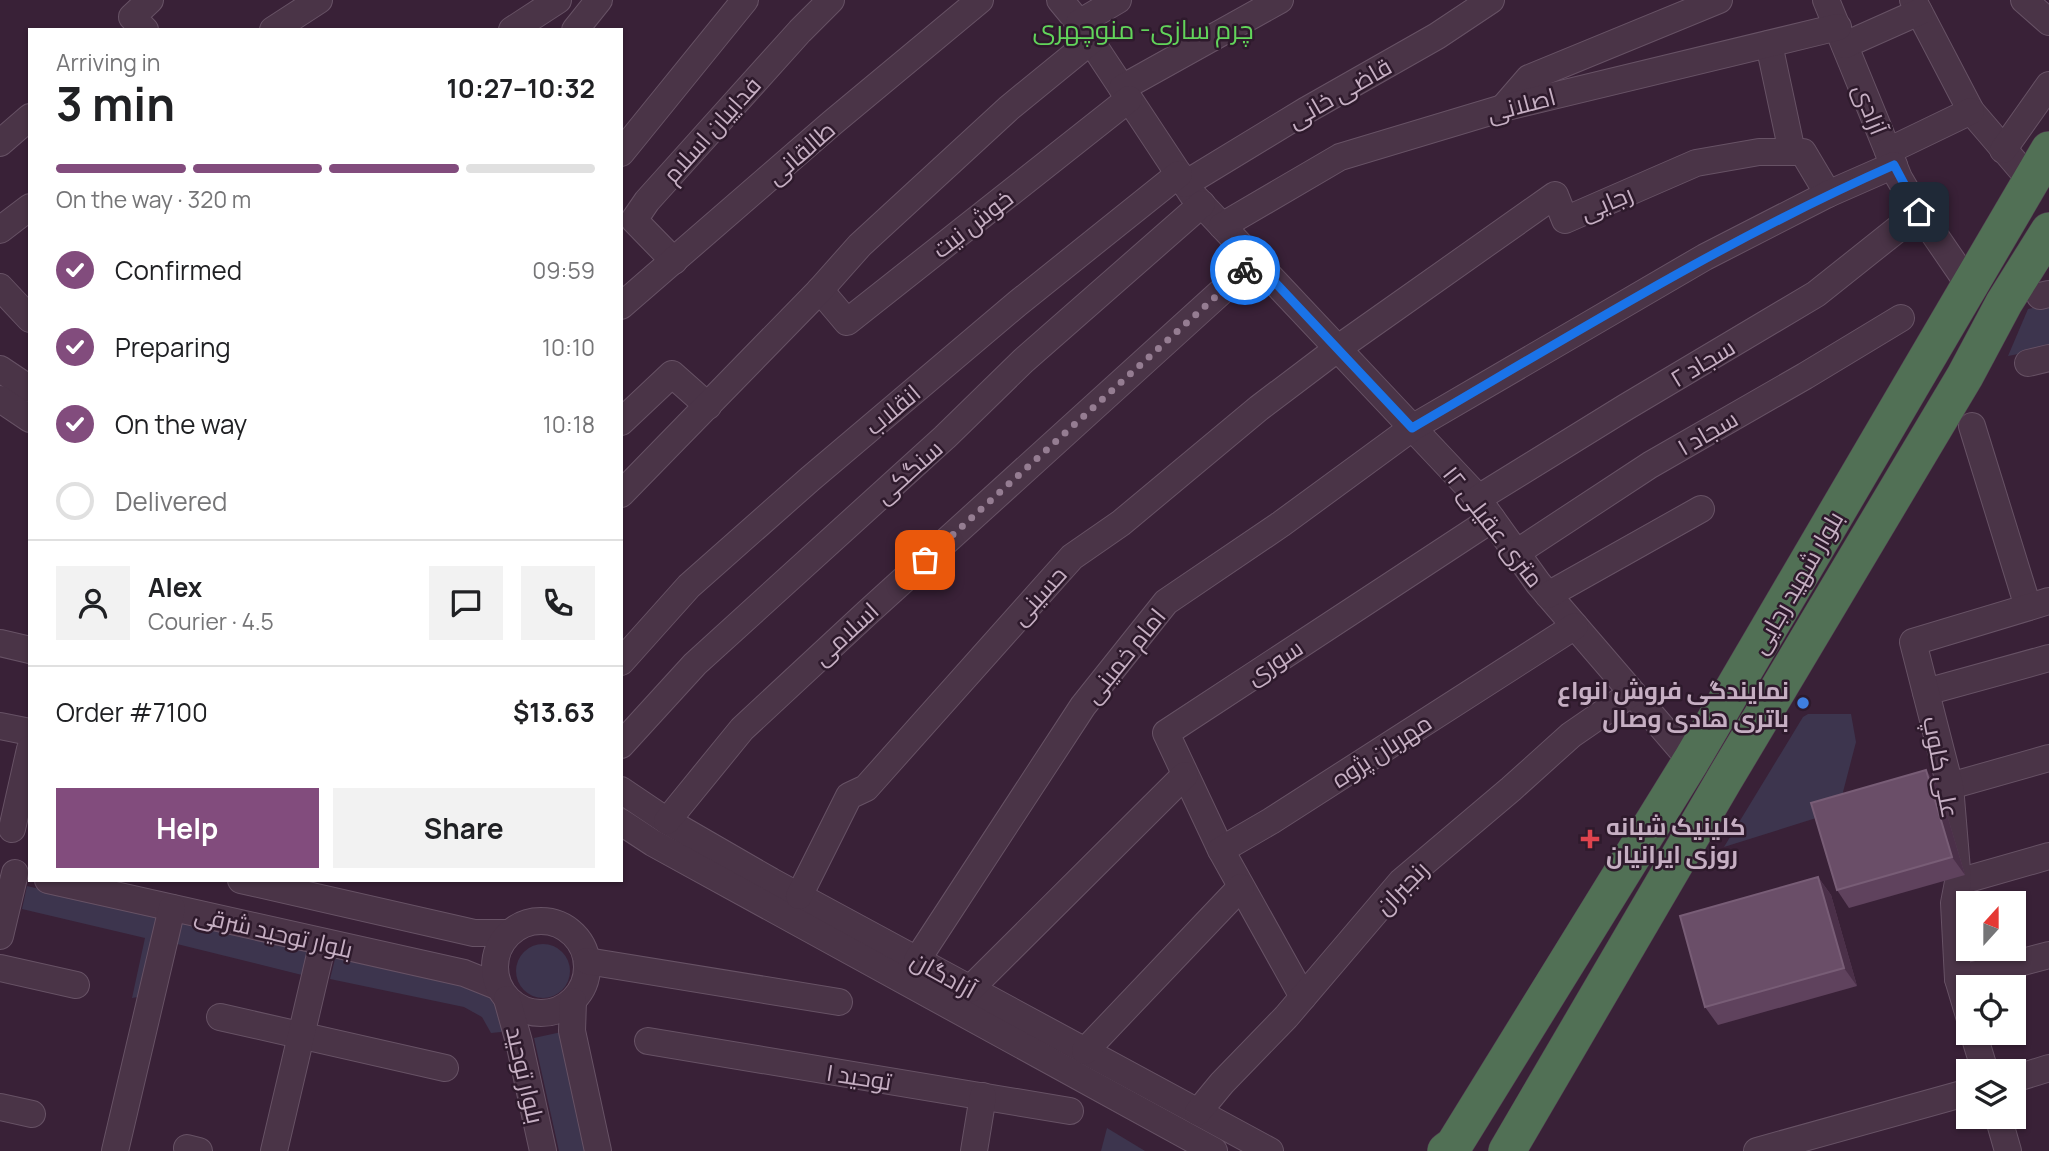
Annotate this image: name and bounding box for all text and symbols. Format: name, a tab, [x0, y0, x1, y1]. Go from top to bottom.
district label: چرم سازی- منوچهری	[1032, 11, 1254, 48]
text: Arriving in	[56, 46, 161, 78]
street label: قاضی خانی	[1281, 49, 1397, 135]
street label: فداییان اسلام	[654, 69, 768, 190]
text: 10:27–10:32	[446, 70, 595, 106]
text: 3 min	[56, 72, 175, 135]
street label: اصلانی	[1483, 79, 1559, 129]
street label: آزادی	[1846, 79, 1896, 140]
street label: طالقانی	[758, 113, 842, 191]
street label: رجایی	[1575, 176, 1637, 228]
street label: خوش نیت	[925, 181, 1019, 265]
pin	[1889, 182, 1949, 242]
text: On the way · 320 m	[56, 183, 251, 215]
icon: home	[1900, 193, 1938, 231]
courier	[1210, 235, 1280, 305]
icon: check	[56, 251, 94, 289]
icon: bike	[1226, 251, 1264, 289]
text: Confirmed	[115, 252, 242, 288]
text: 09:59	[532, 254, 595, 286]
icon: check	[56, 328, 94, 366]
text: Preparing	[115, 329, 231, 365]
street label: سجاد ۲	[1663, 330, 1741, 394]
text: 10:10	[542, 331, 595, 363]
street label: انقلاب	[857, 376, 927, 442]
street label: سجاد ۱	[1671, 401, 1743, 463]
icon: check	[56, 405, 94, 443]
text: On the way	[115, 406, 247, 442]
text: 10:18	[543, 408, 595, 440]
street label: سنگکی	[867, 432, 949, 510]
street label: ۱۲ متری عقیلی	[1436, 458, 1552, 594]
text: Delivered	[115, 483, 227, 519]
street label: بلوار شهید رجایی	[1742, 504, 1850, 660]
pin	[895, 530, 955, 590]
icon: bag	[906, 541, 944, 579]
street label: حسینی	[1003, 558, 1073, 632]
button: person	[56, 566, 130, 640]
button: chat	[429, 566, 503, 640]
button: phone	[521, 566, 595, 640]
text: Alex	[148, 569, 202, 605]
street label: اسلامی	[805, 594, 885, 672]
street label: امام خمینی	[1075, 600, 1173, 710]
text: Courier · 4.5	[148, 605, 274, 637]
street label: سوری	[1239, 630, 1309, 692]
place label: نمایندگی فروش انواع باتری هادی وصال	[1557, 673, 1789, 734]
text: Order #7100	[56, 694, 208, 730]
text: $13.63	[513, 694, 595, 730]
marker: نمایندگی فروش انواع باتری هادی وصال	[1795, 695, 1811, 711]
street label: مهربان پژوه	[1324, 705, 1438, 796]
street label: علی کلوپ	[1915, 713, 1968, 821]
button: Help	[56, 788, 319, 868]
button: Share	[333, 788, 595, 868]
place label: کلینیک شبانه روزی ایرانیان	[1606, 809, 1746, 870]
marker: کلینیک شبانه روزی ایرانیان	[1580, 829, 1600, 849]
street label: رنجبران	[1367, 853, 1435, 921]
north arrow	[1956, 891, 2026, 961]
map controls	[1956, 891, 2026, 1129]
street label: بلوار توحید شرقی	[192, 897, 356, 965]
street label: آزادگان	[905, 943, 983, 1006]
button: locate	[1956, 975, 2026, 1045]
street label: بلوار توحید	[499, 1023, 553, 1127]
street label: توحید ۱	[824, 1055, 895, 1098]
button: layers	[1956, 1059, 2026, 1129]

